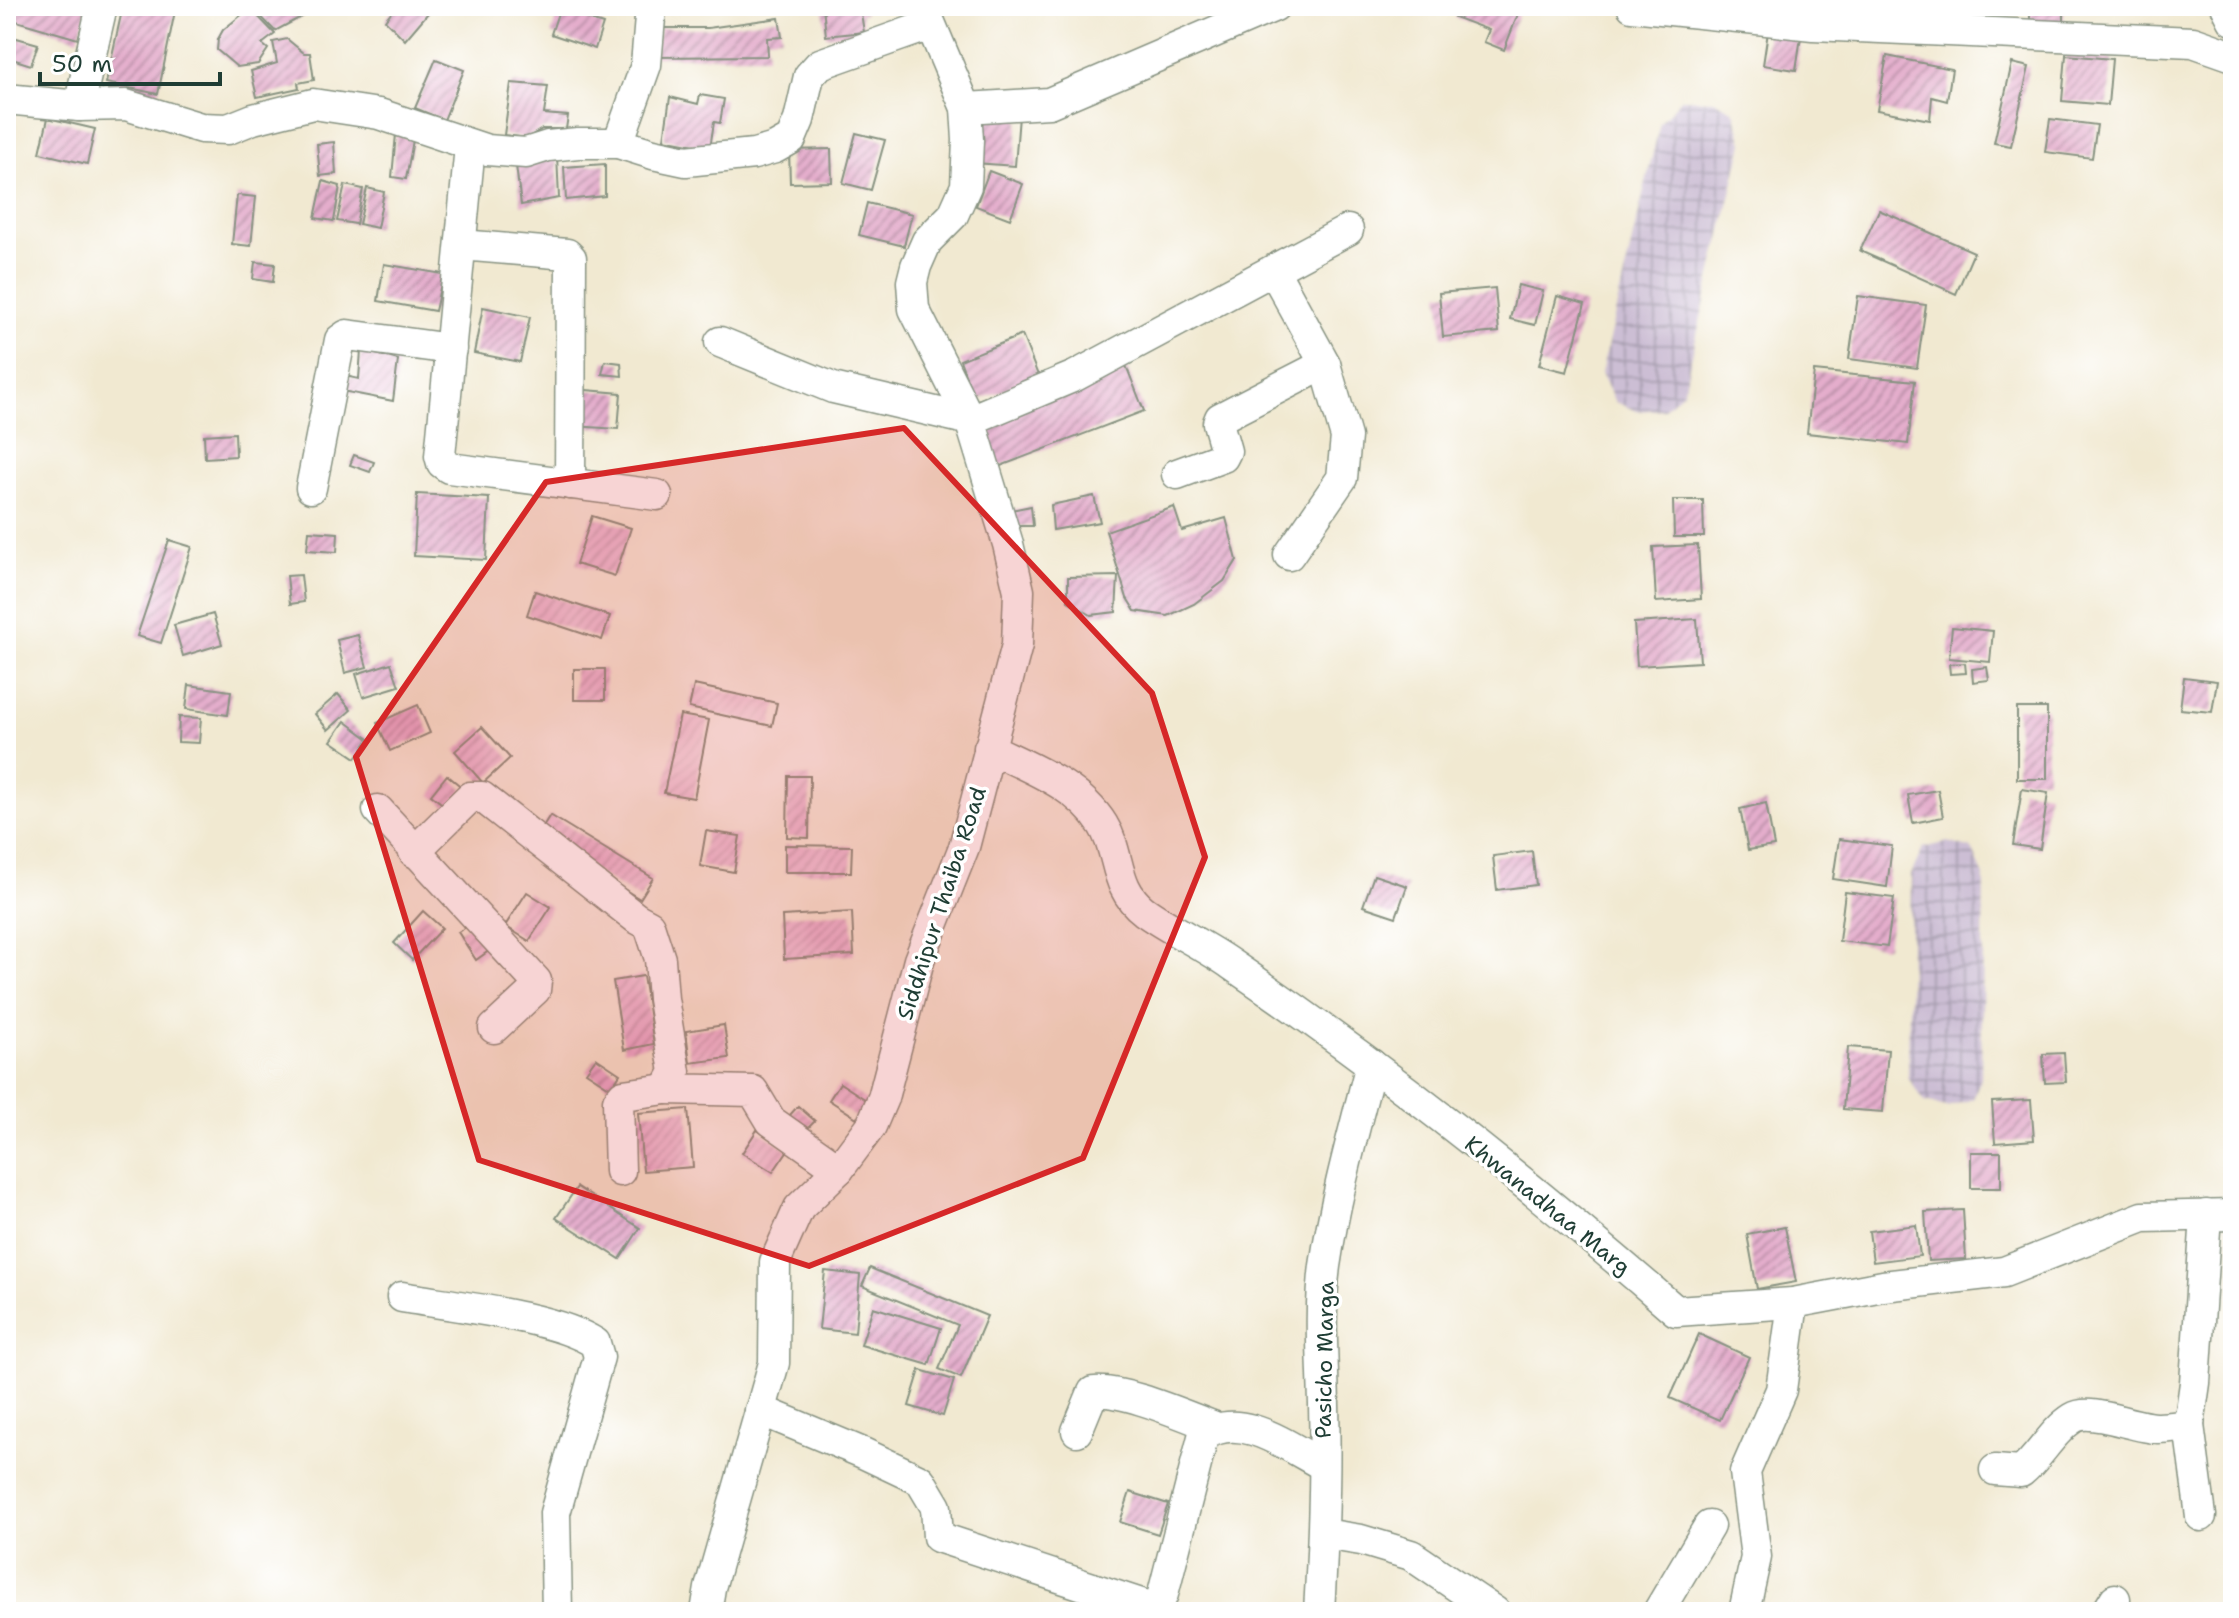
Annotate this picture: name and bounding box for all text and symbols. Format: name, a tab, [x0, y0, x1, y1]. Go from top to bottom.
scale bar	[40, 36, 220, 86]
text: 50 m	[52, 48, 112, 80]
street label: Siddhipur Thaiba Road	[890, 783, 993, 1023]
street label: Khwanadhaa Marg	[1459, 1129, 1637, 1281]
street label: Pasicho Marga	[1309, 1281, 1340, 1439]

